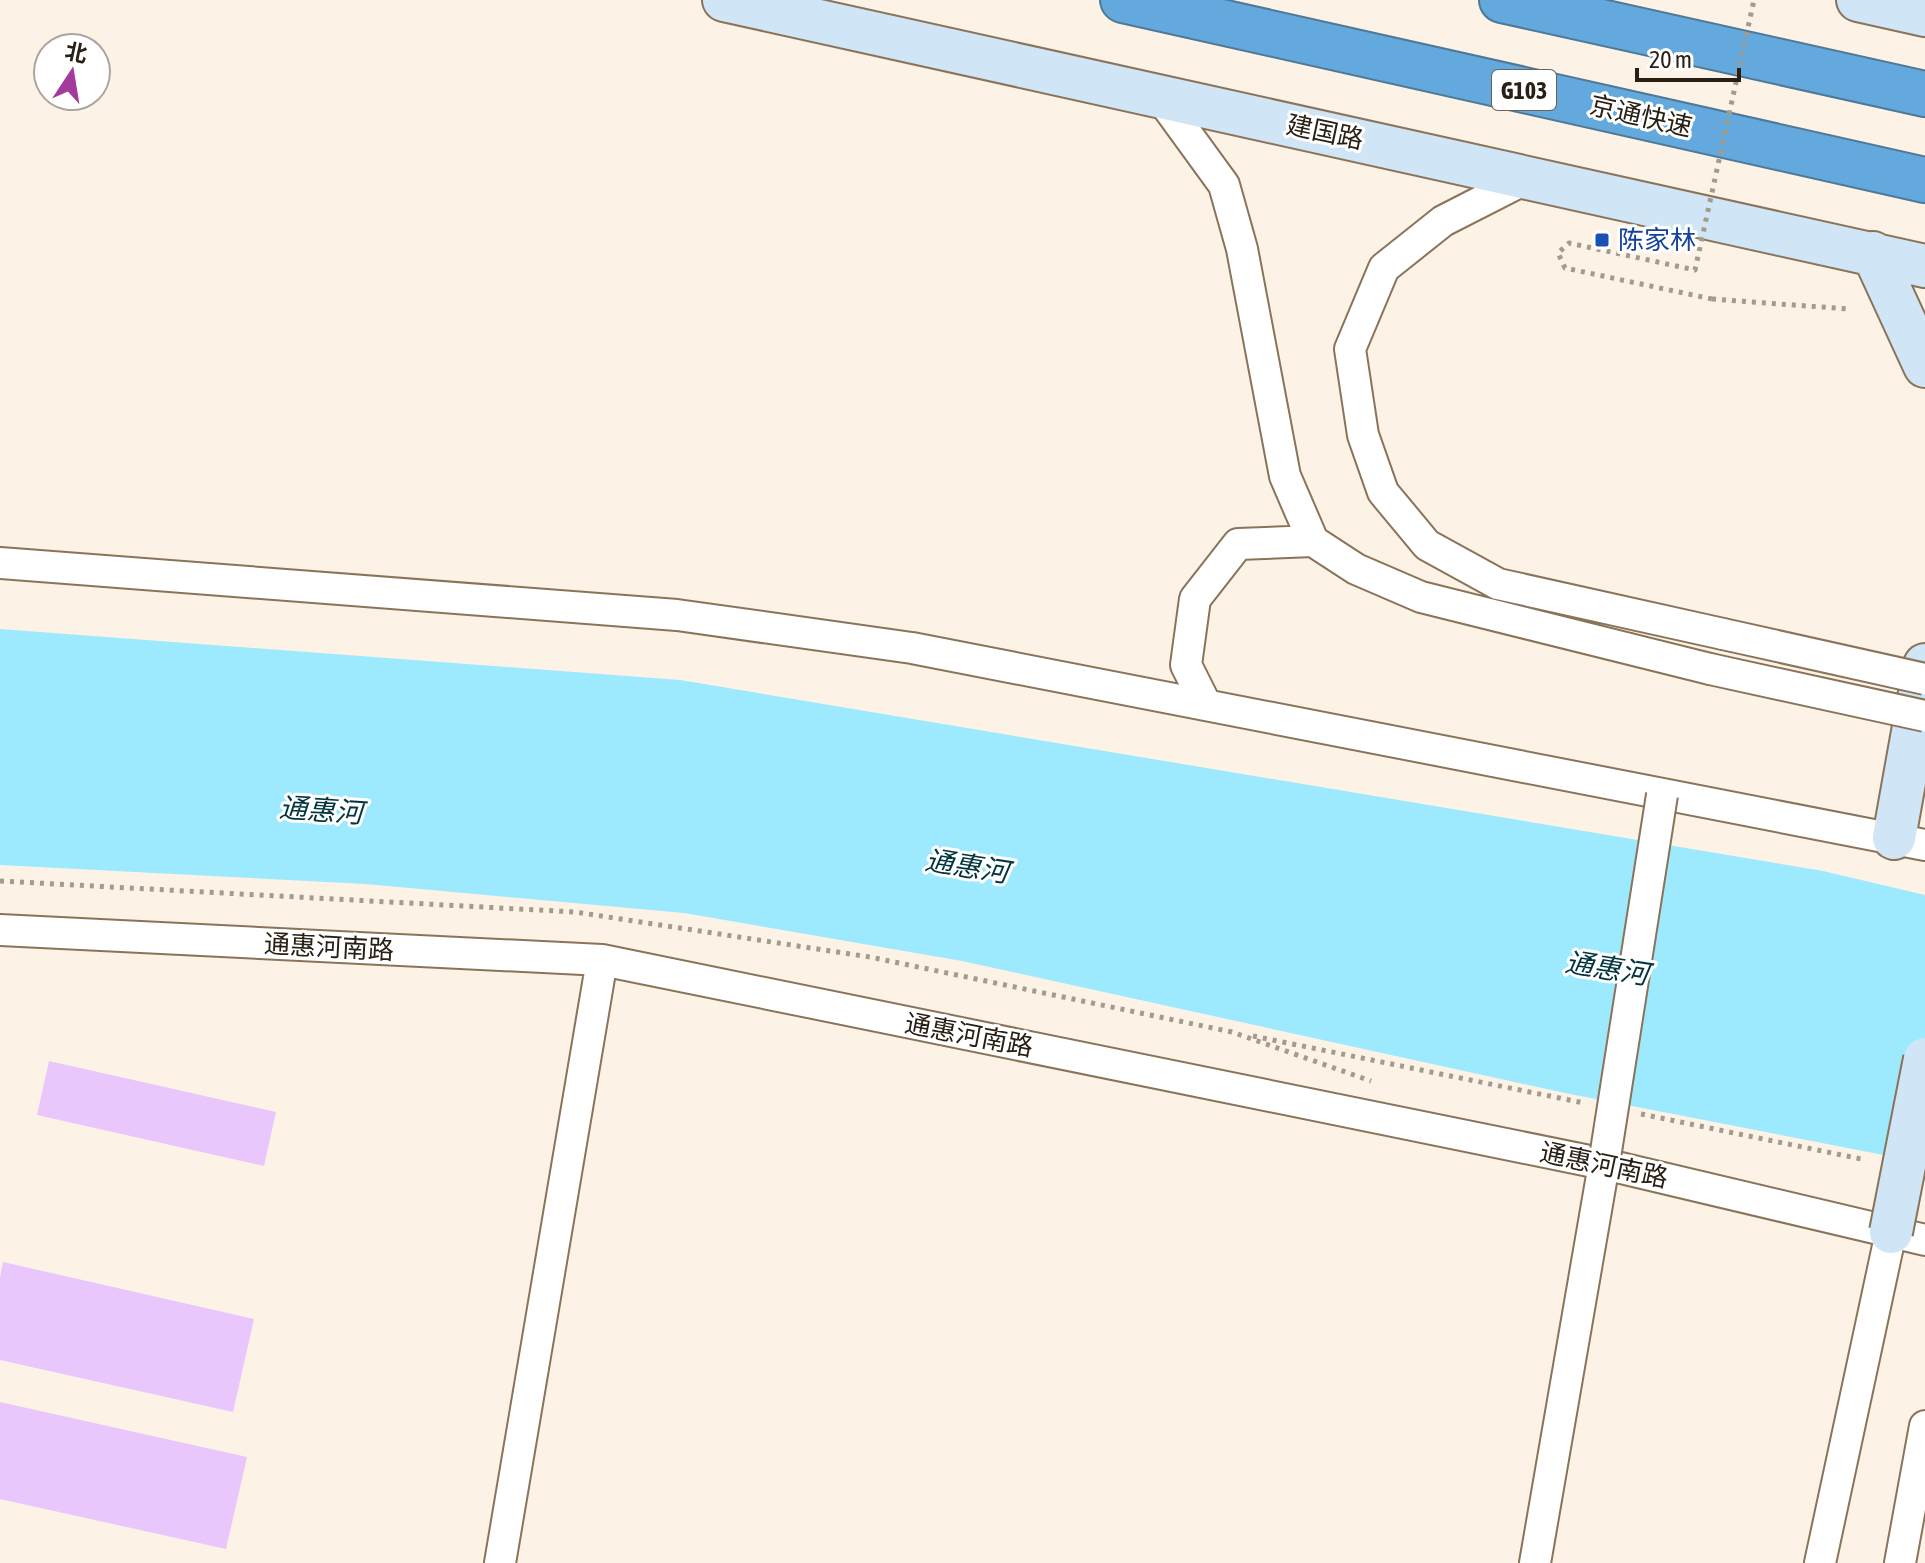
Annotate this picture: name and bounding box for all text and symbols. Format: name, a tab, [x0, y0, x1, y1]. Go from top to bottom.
north arrow	[32, 32, 112, 112]
scale bar	[1637, 32, 1739, 82]
text: 北	[63, 37, 90, 67]
text: 20 m	[1649, 46, 1692, 73]
road number: G103	[1492, 70, 1556, 110]
street label: 京通快速	[1587, 90, 1695, 142]
street label: 建国路	[1284, 109, 1366, 155]
place label: 陈家林	[1618, 225, 1696, 255]
marker: 陈家林	[1593, 231, 1611, 249]
water label: 通惠河	[278, 791, 369, 829]
water label: 通惠河	[923, 844, 1016, 889]
street label: 通惠河南路	[263, 929, 395, 965]
water label: 通惠河	[1563, 946, 1656, 991]
street label: 通惠河南路	[902, 1008, 1036, 1062]
street label: 通惠河南路	[1537, 1137, 1671, 1193]

